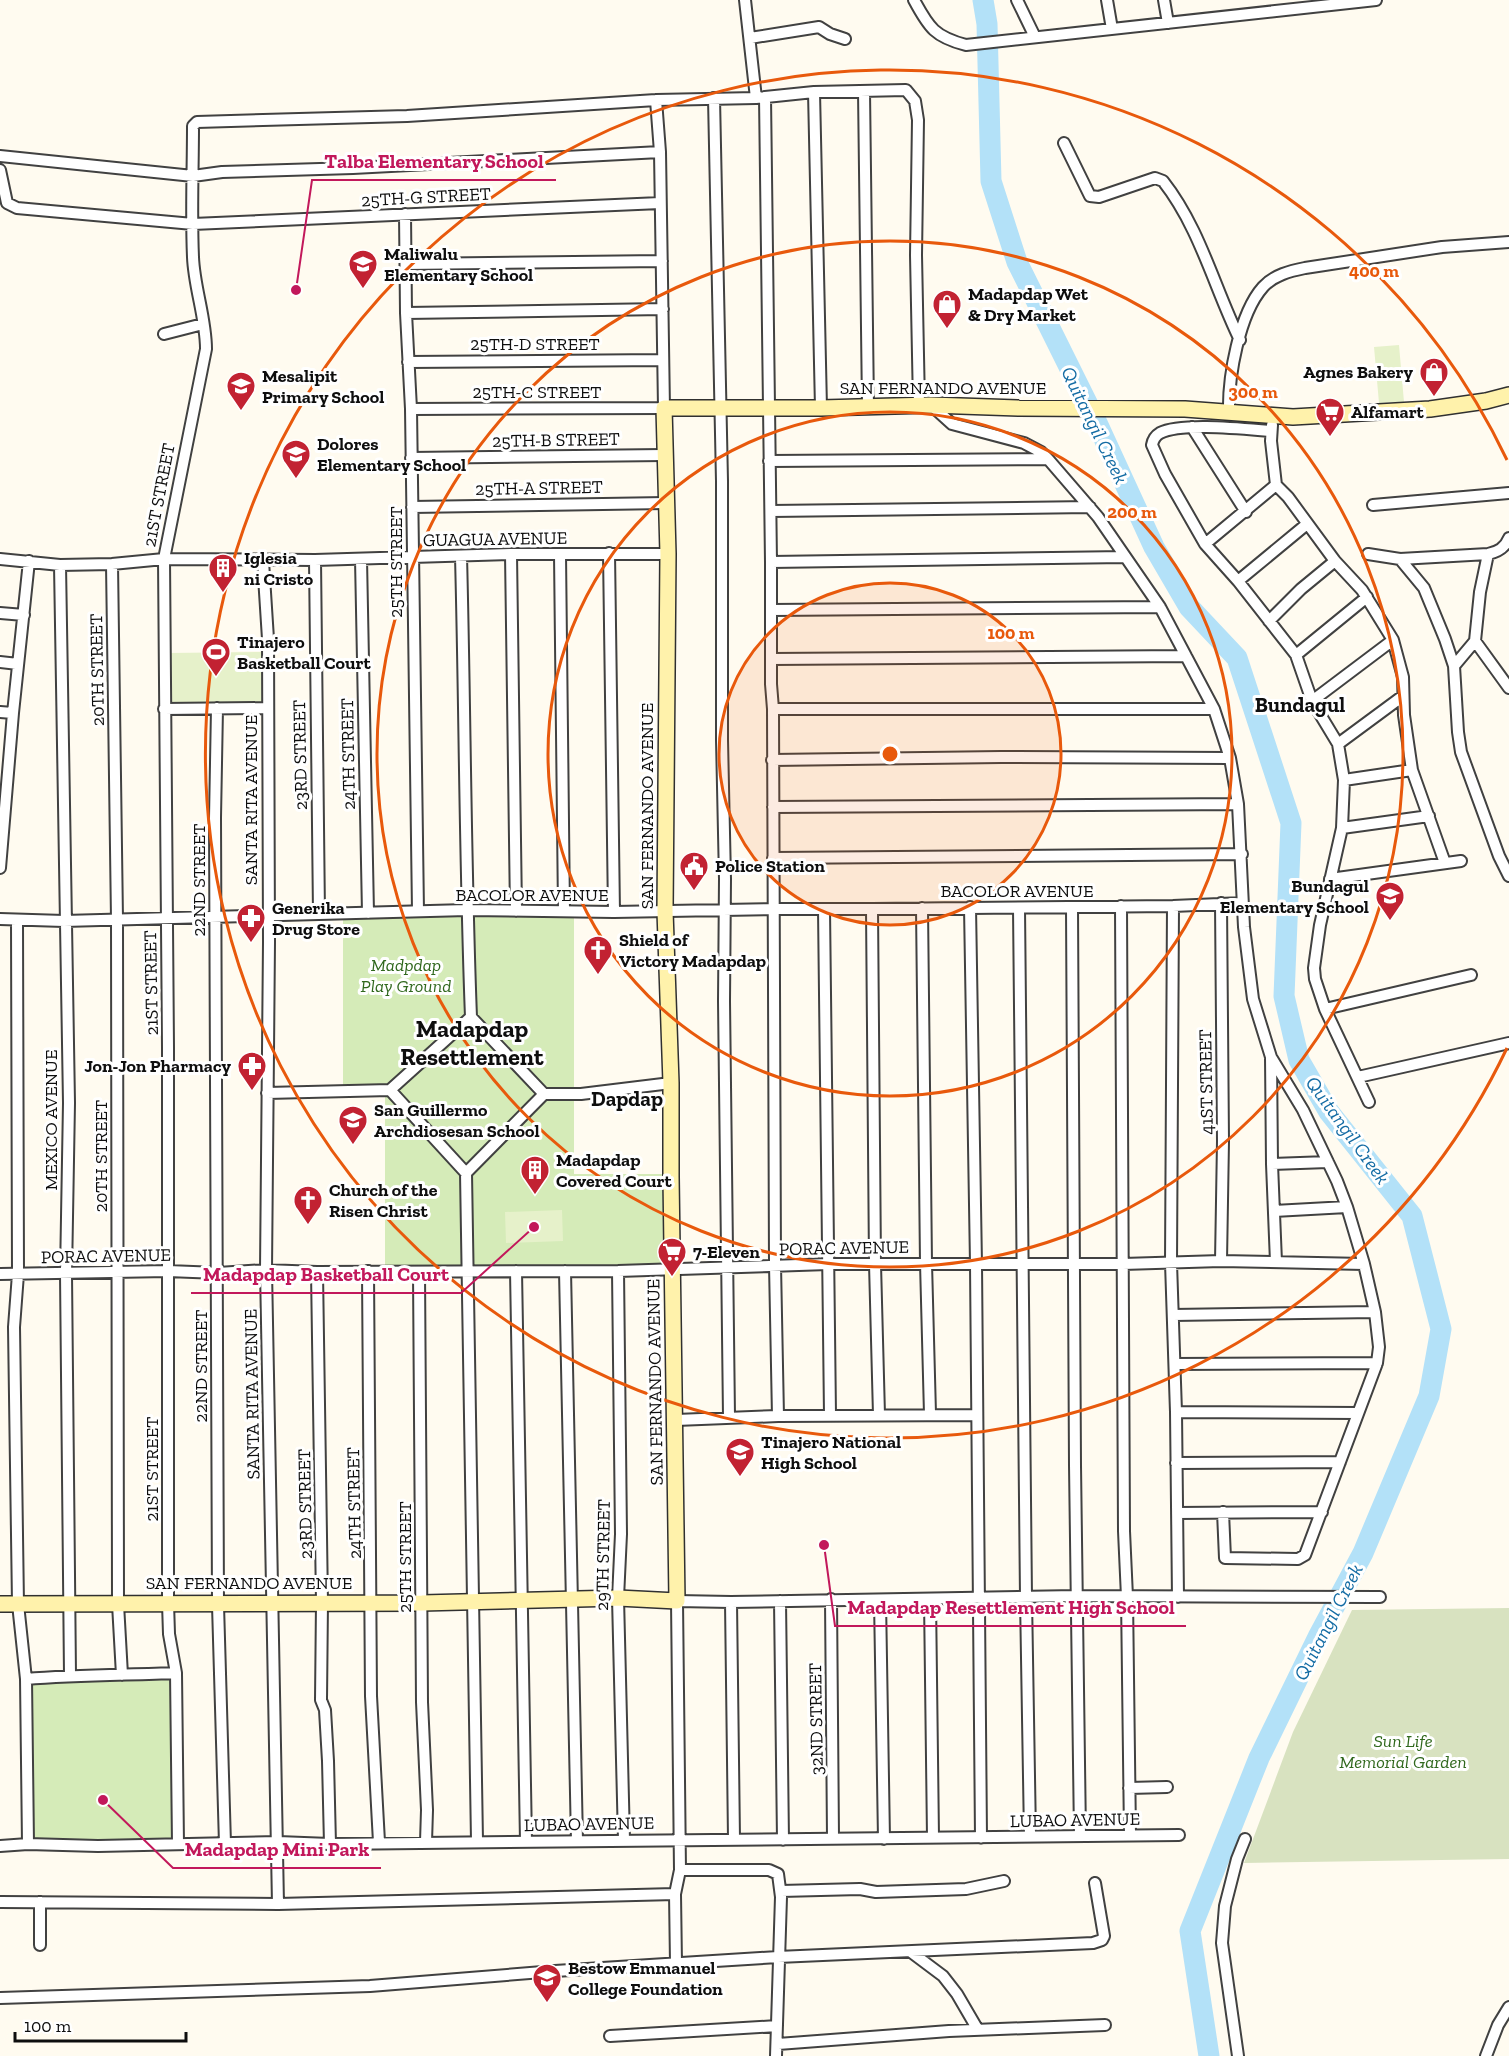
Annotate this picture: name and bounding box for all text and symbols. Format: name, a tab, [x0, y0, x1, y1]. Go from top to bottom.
callout: Talba Elementary School	[312, 142, 556, 180]
text: Talba Elementary School	[324, 149, 544, 173]
street label: 25TH-G STREET	[361, 183, 491, 211]
place label: Maliwalu Elementary School	[384, 243, 533, 286]
school or university icon: Maliwalu Elementary School	[347, 248, 379, 290]
text: 400 m	[1349, 260, 1399, 282]
place label: Madapdap Wet & Dry Market	[968, 283, 1089, 326]
shop icon: Madapdap Wet & Dry Market	[931, 288, 963, 330]
street label: 25TH-D STREET	[470, 333, 600, 355]
shop icon: Agnes Bakery	[1418, 356, 1450, 398]
place label: Agnes Bakery	[1303, 361, 1413, 383]
water label: Quitangil Creek	[1056, 362, 1134, 488]
place label: Mesalipit Primary School	[262, 365, 384, 408]
school or university icon: Mesalipit Primary School	[225, 370, 257, 412]
street label: SAN FERNANDO AVENUE	[840, 377, 1046, 399]
street label: 25TH-C STREET	[473, 381, 601, 403]
text: 300 m	[1228, 381, 1278, 403]
supermarket icon: Alfamart	[1314, 396, 1346, 438]
place label: Alfamart	[1351, 401, 1425, 423]
street label: 25TH-B STREET	[492, 428, 620, 452]
place label: Dolores Elementary School	[317, 433, 466, 476]
school or university icon: Dolores Elementary School	[280, 438, 312, 480]
street label: 21ST STREET	[138, 441, 180, 549]
street label: 25TH-A STREET	[475, 476, 603, 500]
text: 200 m	[1107, 501, 1157, 523]
street label: 25TH STREET	[385, 506, 407, 618]
street label: GUAGUA AVENUE	[423, 527, 567, 551]
place label: Iglesia ni Cristo	[244, 547, 314, 590]
building icon: Iglesia ni Cristo	[207, 552, 239, 594]
street label: 20TH STREET	[85, 614, 109, 726]
text: 100 m	[987, 622, 1035, 644]
place label: Tinajero Basketball Court	[237, 631, 371, 674]
sports icon: Tinajero Basketball Court	[200, 636, 232, 678]
district label: Bundagul	[1255, 692, 1345, 717]
street label: 24TH STREET	[336, 698, 360, 810]
street label: 23RD STREET	[288, 700, 312, 810]
street label: SAN FERNANDO AVENUE	[636, 703, 658, 909]
street label: SANTA RITA AVENUE	[240, 715, 262, 885]
centre of rings	[880, 744, 900, 764]
street label: 22ND STREET	[188, 824, 210, 936]
public building icon: Police Station	[678, 850, 710, 892]
place label: Police Station	[715, 855, 825, 877]
place label: Bundagul Elementary School	[1220, 875, 1369, 918]
street label: BACOLOR AVENUE	[940, 880, 1094, 902]
school or university icon: Bundagul Elementary School	[1374, 880, 1406, 922]
street label: BACOLOR AVENUE	[455, 884, 609, 906]
place label: Generika Drug Store	[272, 897, 360, 940]
pharmacy icon: Generika Drug Store	[235, 902, 267, 944]
place label: Shield of Victory Madapdap	[619, 929, 766, 972]
street label: 21ST STREET	[139, 930, 163, 1036]
church icon: Shield of Victory Madapdap	[582, 934, 614, 976]
park label: Madpdap Play Ground	[361, 954, 451, 997]
district label: Madapdap Resettlement	[400, 1014, 544, 1071]
street label: 41ST STREET	[1194, 1029, 1218, 1135]
street label: MEXICO AVENUE	[40, 1049, 62, 1191]
pharmacy icon: Jon-Jon Pharmacy	[236, 1050, 268, 1092]
place label: Jon-Jon Pharmacy	[84, 1055, 231, 1077]
water label: Quitangil Creek	[1301, 1071, 1395, 1189]
district label: Dapdap	[591, 1086, 663, 1111]
place label: San Guillermo Archdiosesan School	[374, 1099, 540, 1142]
street label: 20TH STREET	[90, 1100, 112, 1212]
school or university icon: San Guillermo Archdiosesan School	[337, 1104, 369, 1146]
place label: Madapdap Covered Court	[556, 1149, 672, 1192]
building icon: Madapdap Covered Court	[519, 1154, 551, 1196]
place label: Church of the Risen Christ	[329, 1179, 438, 1222]
church icon: Church of the Risen Christ	[292, 1184, 324, 1226]
supermarket icon: 7-Eleven	[656, 1236, 688, 1278]
street label: PORAC AVENUE	[779, 1236, 909, 1260]
place label: 7-Eleven	[693, 1241, 760, 1263]
street label: PORAC AVENUE	[41, 1244, 171, 1268]
callout: Madapdap Basketball Court	[191, 1255, 461, 1293]
text: Madapdap Basketball Court	[203, 1262, 450, 1286]
street label: SAN FERNANDO AVENUE	[642, 1278, 668, 1486]
street label: SANTA RITA AVENUE	[240, 1308, 264, 1480]
street label: 22ND STREET	[190, 1310, 212, 1422]
street label: 21ST STREET	[141, 1417, 163, 1521]
place label: Tinajero National High School	[761, 1431, 901, 1474]
school or university icon: Tinajero National High School	[724, 1436, 756, 1478]
street label: 24TH STREET	[342, 1447, 366, 1559]
street label: 23RD STREET	[293, 1449, 317, 1559]
street label: 29TH STREET	[591, 1499, 615, 1611]
street label: 25TH STREET	[394, 1501, 416, 1613]
water label: Quitangil Creek	[1288, 1560, 1368, 1684]
street label: SAN FERNANDO AVENUE	[146, 1572, 352, 1594]
callout: Madapdap Resettlement High School	[835, 1588, 1186, 1626]
text: Madapdap Resettlement High School	[847, 1595, 1175, 1619]
street label: 32ND STREET	[804, 1663, 828, 1775]
park label: Sun Life Memorial Garden	[1339, 1730, 1467, 1773]
street label: LUBAO AVENUE	[1010, 1808, 1140, 1832]
street label: LUBAO AVENUE	[524, 1812, 654, 1836]
callout: Madapdap Mini Park	[173, 1830, 381, 1868]
text: Madapdap Mini Park	[185, 1837, 369, 1861]
place label: Bestow Emmanuel College Foundation	[568, 1957, 723, 2000]
school or university icon: Bestow Emmanuel College Foundation	[531, 1962, 563, 2004]
scale bar	[15, 2005, 186, 2043]
text: 100 m	[24, 2015, 72, 2037]

